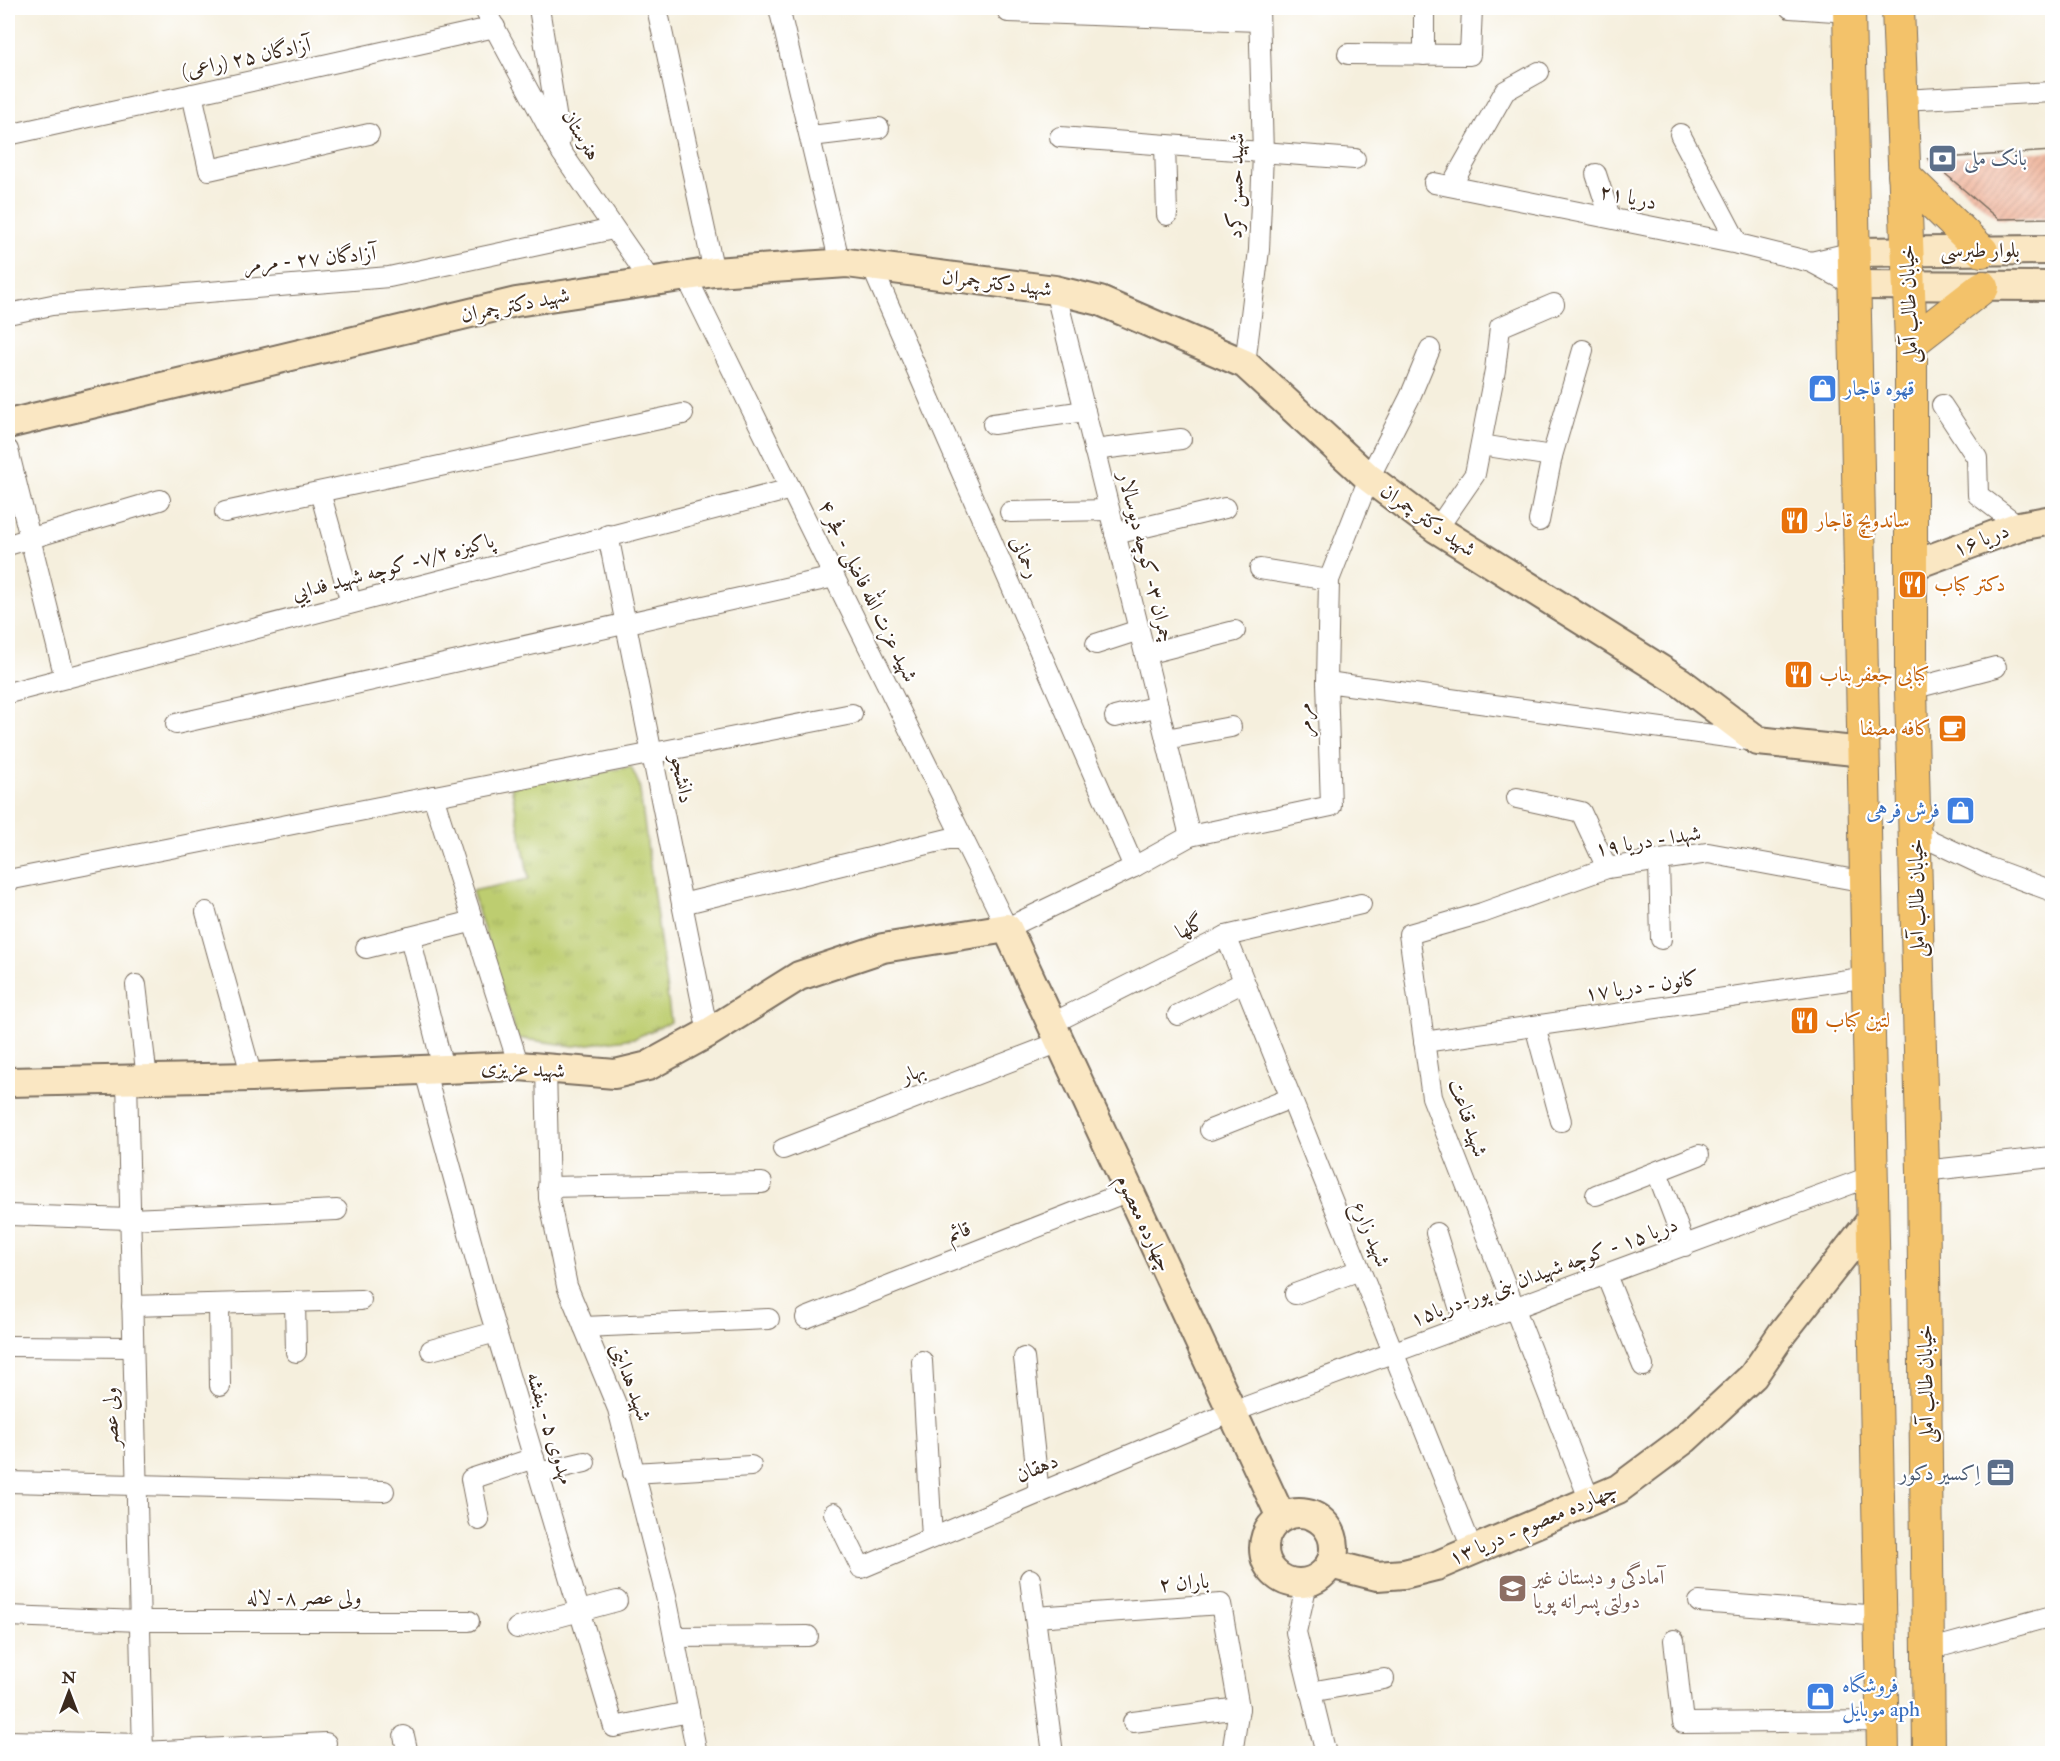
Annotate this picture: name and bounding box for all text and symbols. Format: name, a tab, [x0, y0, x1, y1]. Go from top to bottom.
street label: آزادگان ۲۵ (راعی)	[179, 31, 315, 85]
street label: هنرستان	[555, 105, 607, 165]
street label: شهید حسن کرد	[1222, 133, 1250, 239]
bank icon: بانک ملی	[1927, 142, 1959, 174]
place label: بانک ملی	[1964, 145, 2027, 174]
street label: دریا ۲۱	[1597, 178, 1659, 216]
street label: بلوار طبرسی	[1940, 237, 2020, 265]
street label: آزادگان ۲۷ - مرمر	[243, 240, 380, 279]
street label: خیابان طالب آملی	[1893, 244, 1927, 364]
street label: شهید دکتر چمران	[940, 263, 1054, 303]
street label: شهید دکتر چمران	[458, 281, 572, 329]
shop icon: قهوه قاجار	[1807, 372, 1839, 404]
place label: قهوه قاجار	[1842, 375, 1915, 402]
street label: چمران ۳- كوچه ديوسالار	[1111, 467, 1180, 645]
street label: شهید دکتر چمران	[1375, 477, 1481, 563]
street label: شهید عزت الله فاضلی - فجر ۴	[810, 494, 927, 687]
restaurant icon: ساندویچ قاجار	[1779, 504, 1811, 536]
place label: ساندویچ قاجار	[1814, 507, 1910, 538]
street label: دریا ۱۶	[1949, 517, 2013, 563]
street label: پاکیزه ۷/۲- كوچه شهيد فدايي	[289, 527, 499, 610]
street label: رحمانی	[1004, 531, 1046, 583]
restaurant icon: دكتر كباب	[1897, 568, 1929, 600]
place label: دكتر كباب	[1934, 571, 2005, 598]
restaurant icon: کبابی جعفر بناب	[1782, 658, 1814, 690]
place label: کبابی جعفر بناب	[1819, 661, 1930, 689]
street label: مرمر	[1290, 702, 1319, 738]
cafe icon: کافه مصفا	[1936, 712, 1968, 744]
place label: کافه مصفا	[1860, 715, 1931, 742]
street label: دانشجو	[664, 750, 700, 806]
shop icon: فرش فرهی	[1945, 794, 1977, 826]
place label: فرش فرهی	[1866, 797, 1940, 824]
street label: شهدا - دریا ۱۹	[1593, 819, 1703, 863]
street label: خیابان طالب آملی	[1902, 838, 1934, 958]
street label: گلها	[1171, 908, 1209, 946]
street label: کانون - دریا ۱۷	[1583, 965, 1701, 1007]
restaurant icon: لتین کباب	[1788, 1004, 1820, 1036]
place label: لتین کباب	[1825, 1007, 1890, 1034]
street label: شهید عزیزی	[480, 1053, 566, 1086]
street label: بهار	[895, 1056, 929, 1091]
street label: شهید قناعت	[1442, 1075, 1494, 1161]
street label: چهارده معصوم	[1106, 1170, 1178, 1278]
street label: شهید زارع	[1342, 1197, 1396, 1273]
street label: دریا ۱۵ - كوچه شهيدان بنی پور-دريا۱۵	[1406, 1211, 1682, 1334]
street label: قائم	[943, 1215, 976, 1253]
street label: خیابان طالب آملی	[1911, 1324, 1943, 1444]
street label: شهید هدایتی	[604, 1339, 658, 1425]
street label: مهدوی ۵ - بنفشه	[520, 1368, 580, 1488]
street label: ولی عصر	[97, 1387, 125, 1449]
street label: دهقان	[1012, 1447, 1062, 1489]
office icon: اِکسیر دکور	[1985, 1457, 2017, 1489]
place label: اِکسیر دکور	[1897, 1460, 1981, 1487]
street label: چهارده معصوم - دریا ۱۳	[1445, 1476, 1623, 1575]
place label: آمادگی و دبستان غیر دولتی پسرانه پویا	[1531, 1561, 1667, 1616]
street label: باران ۲	[1158, 1568, 1210, 1598]
school or university icon: آمادگی و دبستان غیر دولتی پسرانه پویا	[1496, 1573, 1528, 1605]
street label: ولی عصر ۸- لاله	[246, 1584, 362, 1611]
north arrow	[39, 1662, 99, 1722]
text: N	[61, 1668, 77, 1688]
place label: فروشگاه موبایل aph	[1842, 1672, 1920, 1724]
shop icon: فروشگاه موبایل aph	[1805, 1681, 1837, 1713]

